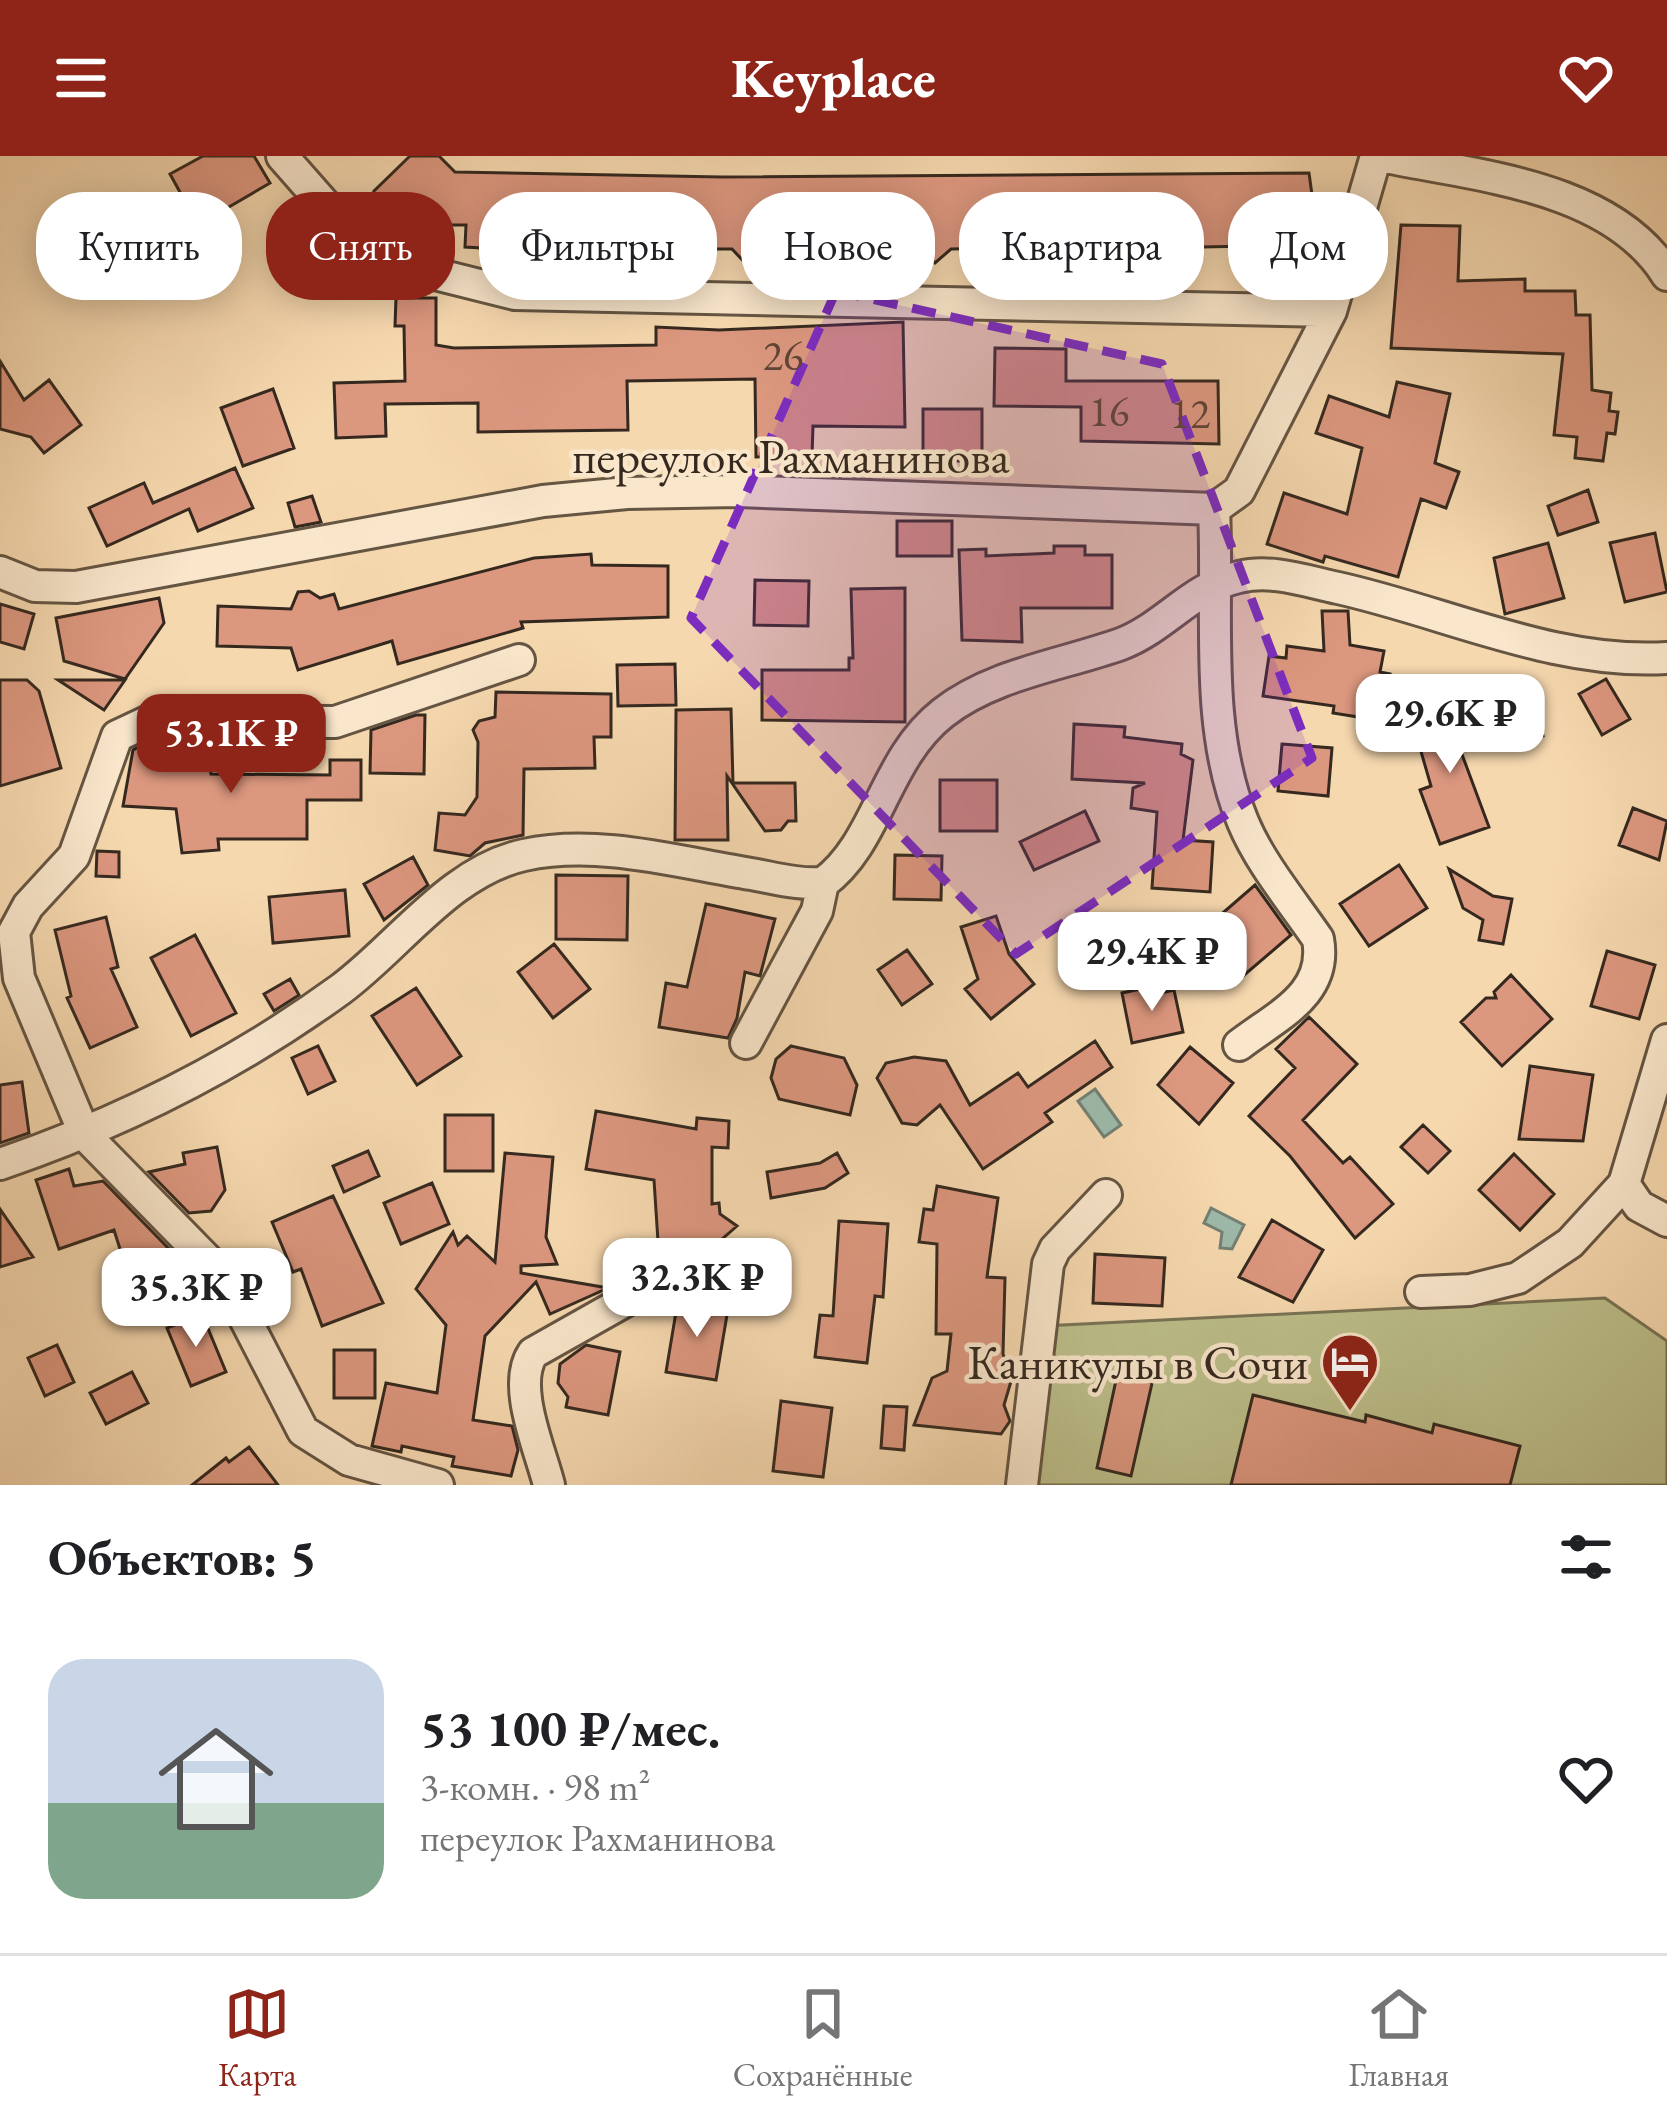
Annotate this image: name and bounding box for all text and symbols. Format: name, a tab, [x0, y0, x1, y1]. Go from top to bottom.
text: Keyplace	[731, 43, 936, 113]
icon: menu	[48, 45, 114, 111]
icon: heart	[1553, 45, 1619, 111]
chip: Купить	[36, 192, 242, 300]
chip: Снять	[266, 192, 455, 300]
chip: Фильтры	[479, 192, 717, 300]
chip: Новое	[741, 192, 935, 300]
chip: Квартира	[959, 192, 1204, 300]
chip: Дом	[1228, 192, 1388, 300]
house number: 26	[763, 328, 803, 383]
house number: 16	[1089, 384, 1129, 439]
house number: 12	[1170, 386, 1210, 441]
street label: переулок Рахманинова	[572, 425, 1011, 487]
pin: 29.6K ₽	[1339, 674, 1561, 776]
text: 29.6K ₽	[1383, 687, 1517, 738]
pin: 53.1K ₽	[120, 694, 342, 796]
text: 53.1K ₽	[164, 707, 298, 758]
pin: 29.4K ₽	[1041, 912, 1263, 1014]
text: 29.4K ₽	[1085, 925, 1219, 976]
pin: 32.3K ₽	[586, 1238, 808, 1340]
pin: 35.3K ₽	[85, 1248, 307, 1350]
text: 32.3K ₽	[630, 1251, 764, 1302]
text: 35.3K ₽	[129, 1261, 263, 1312]
place label: Каникулы в Сочи	[967, 1331, 1308, 1393]
hotel icon: Каникулы в Сочи	[1319, 1331, 1381, 1413]
text: Объектов: 5	[48, 1524, 317, 1590]
icon: filters	[1553, 1524, 1619, 1590]
text: 53 100 ₽/мес.	[420, 1695, 720, 1761]
icon: home	[144, 1707, 288, 1851]
icon: heart	[1553, 1746, 1619, 1812]
text: 3-комн. · 98 m²	[420, 1761, 651, 1812]
text: переулок Рахманинова	[420, 1812, 775, 1863]
tab: Карта	[218, 1981, 297, 2096]
tab: Сохранённые	[733, 1981, 913, 2096]
tab: Главная	[1348, 1981, 1449, 2096]

